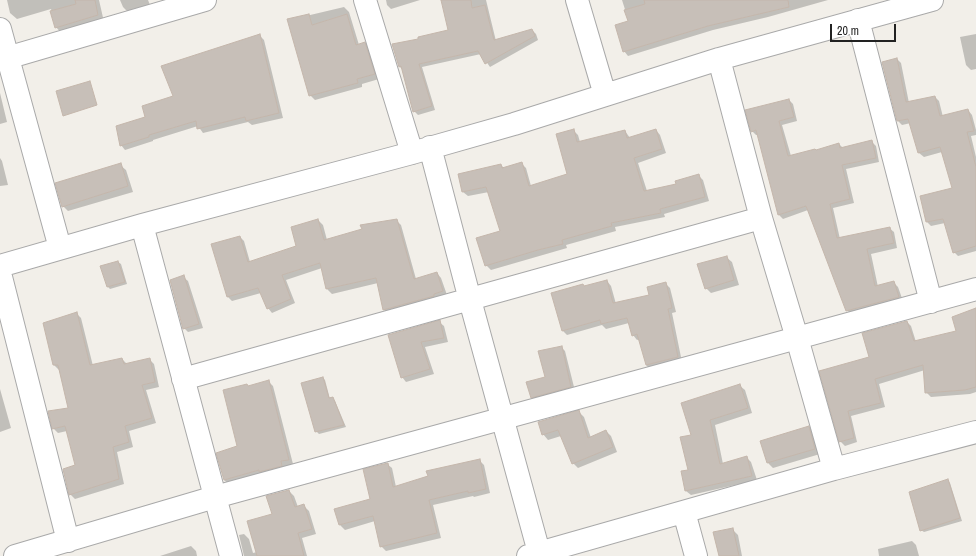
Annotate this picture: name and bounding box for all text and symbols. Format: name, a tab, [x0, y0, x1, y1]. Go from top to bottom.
scale bar	[832, 16, 898, 42]
text: 20 m	[837, 23, 859, 39]

